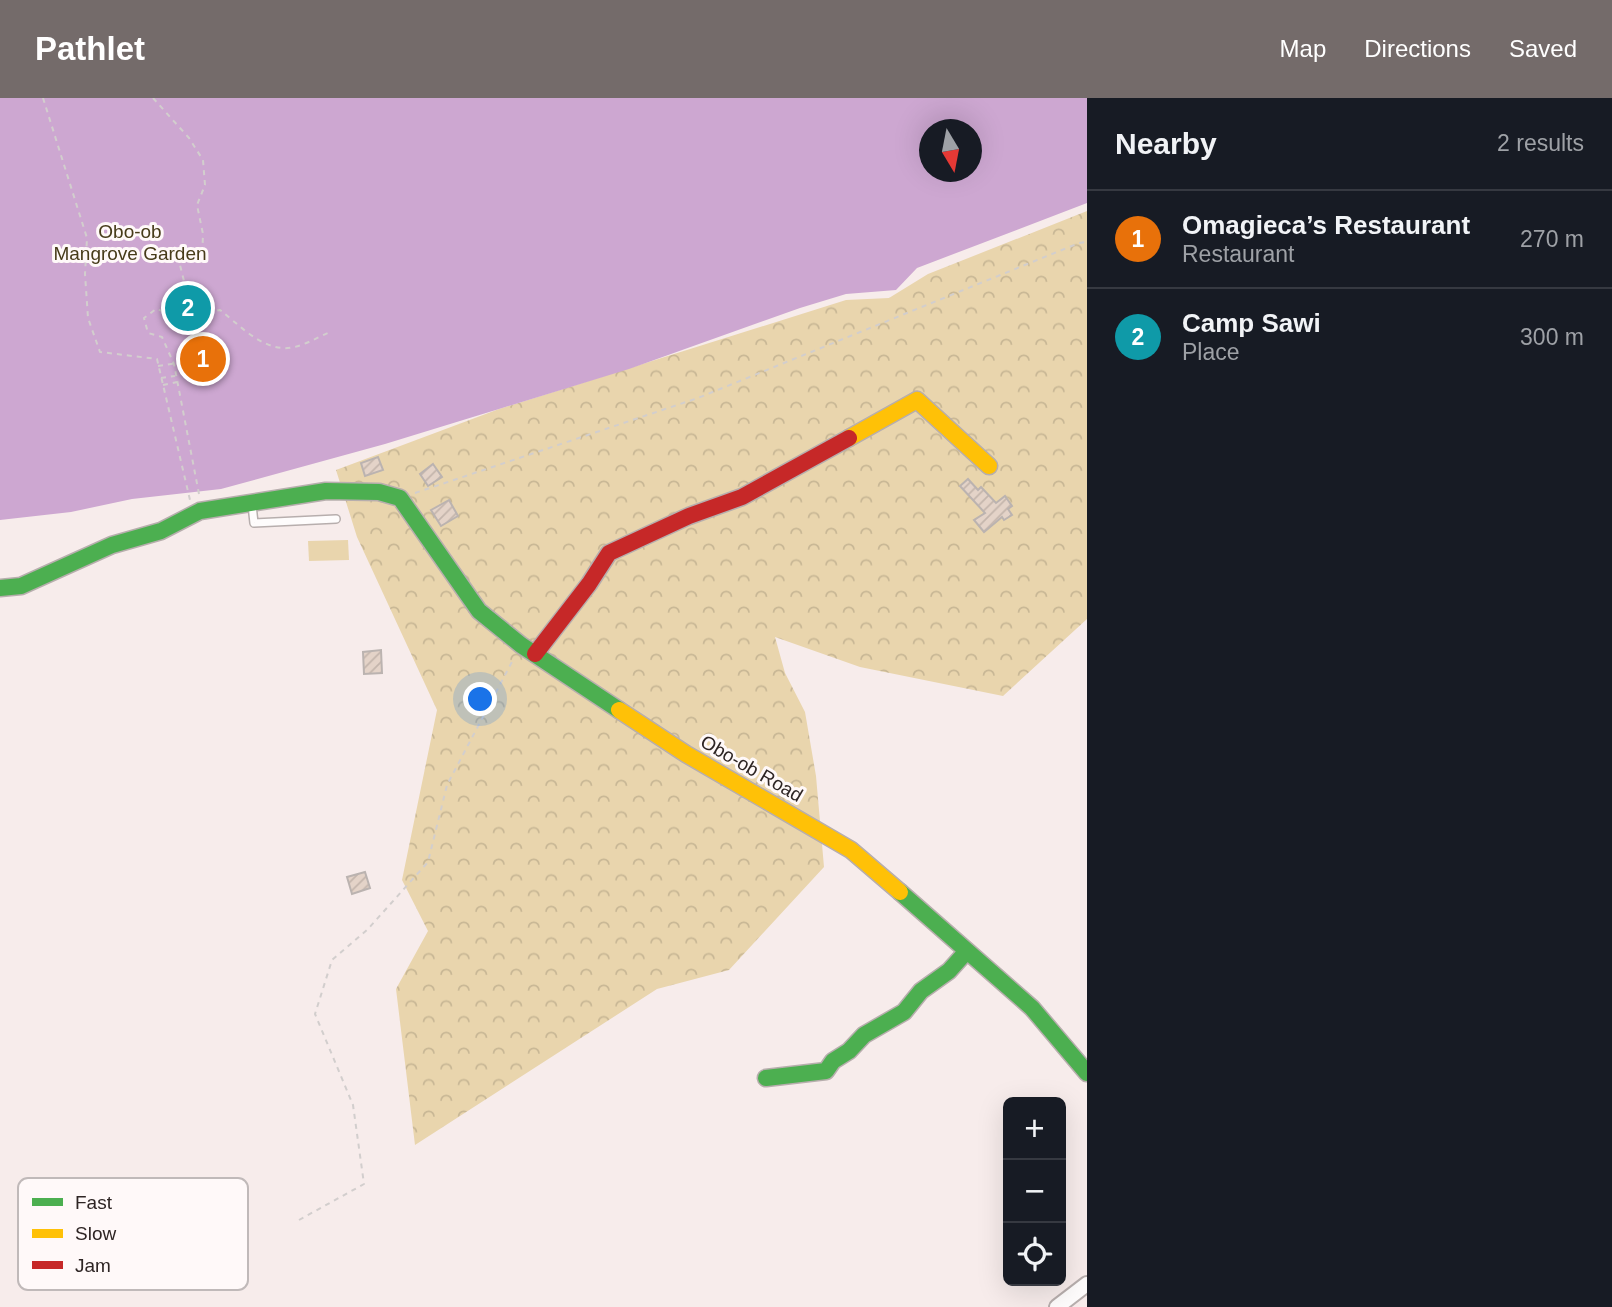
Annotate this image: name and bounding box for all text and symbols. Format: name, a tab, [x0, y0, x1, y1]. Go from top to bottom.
text: Pathlet	[35, 30, 145, 67]
text: Map	[1280, 35, 1326, 62]
text: Directions	[1364, 35, 1471, 62]
text: Saved	[1509, 35, 1577, 62]
north arrow	[919, 119, 982, 182]
text: Nearby	[1115, 127, 1217, 160]
text: 2 results	[1497, 130, 1584, 156]
text: Omagieca’s Restaurant	[1182, 210, 1470, 240]
park label: Obo-ob Mangrove Garden	[53, 221, 207, 264]
text: 1	[1132, 226, 1144, 252]
text: 270 m	[1520, 226, 1584, 252]
text: Restaurant	[1182, 241, 1295, 267]
pin: 2	[165, 282, 211, 334]
text: Camp Sawi	[1182, 308, 1321, 338]
text: 2	[1132, 324, 1144, 350]
text: 300 m	[1520, 324, 1584, 350]
pin: 1	[180, 333, 226, 385]
text: Place	[1182, 339, 1240, 365]
your location	[463, 682, 497, 716]
street label: Obo-ob Road	[697, 731, 806, 806]
map controls	[1003, 1097, 1066, 1286]
button: +	[1003, 1097, 1066, 1160]
button: −	[1003, 1160, 1066, 1223]
legend	[18, 1178, 248, 1290]
text: Fast	[75, 1192, 113, 1213]
text: Slow	[75, 1223, 116, 1244]
button: locate	[1003, 1223, 1066, 1286]
text: Jam	[75, 1255, 111, 1276]

